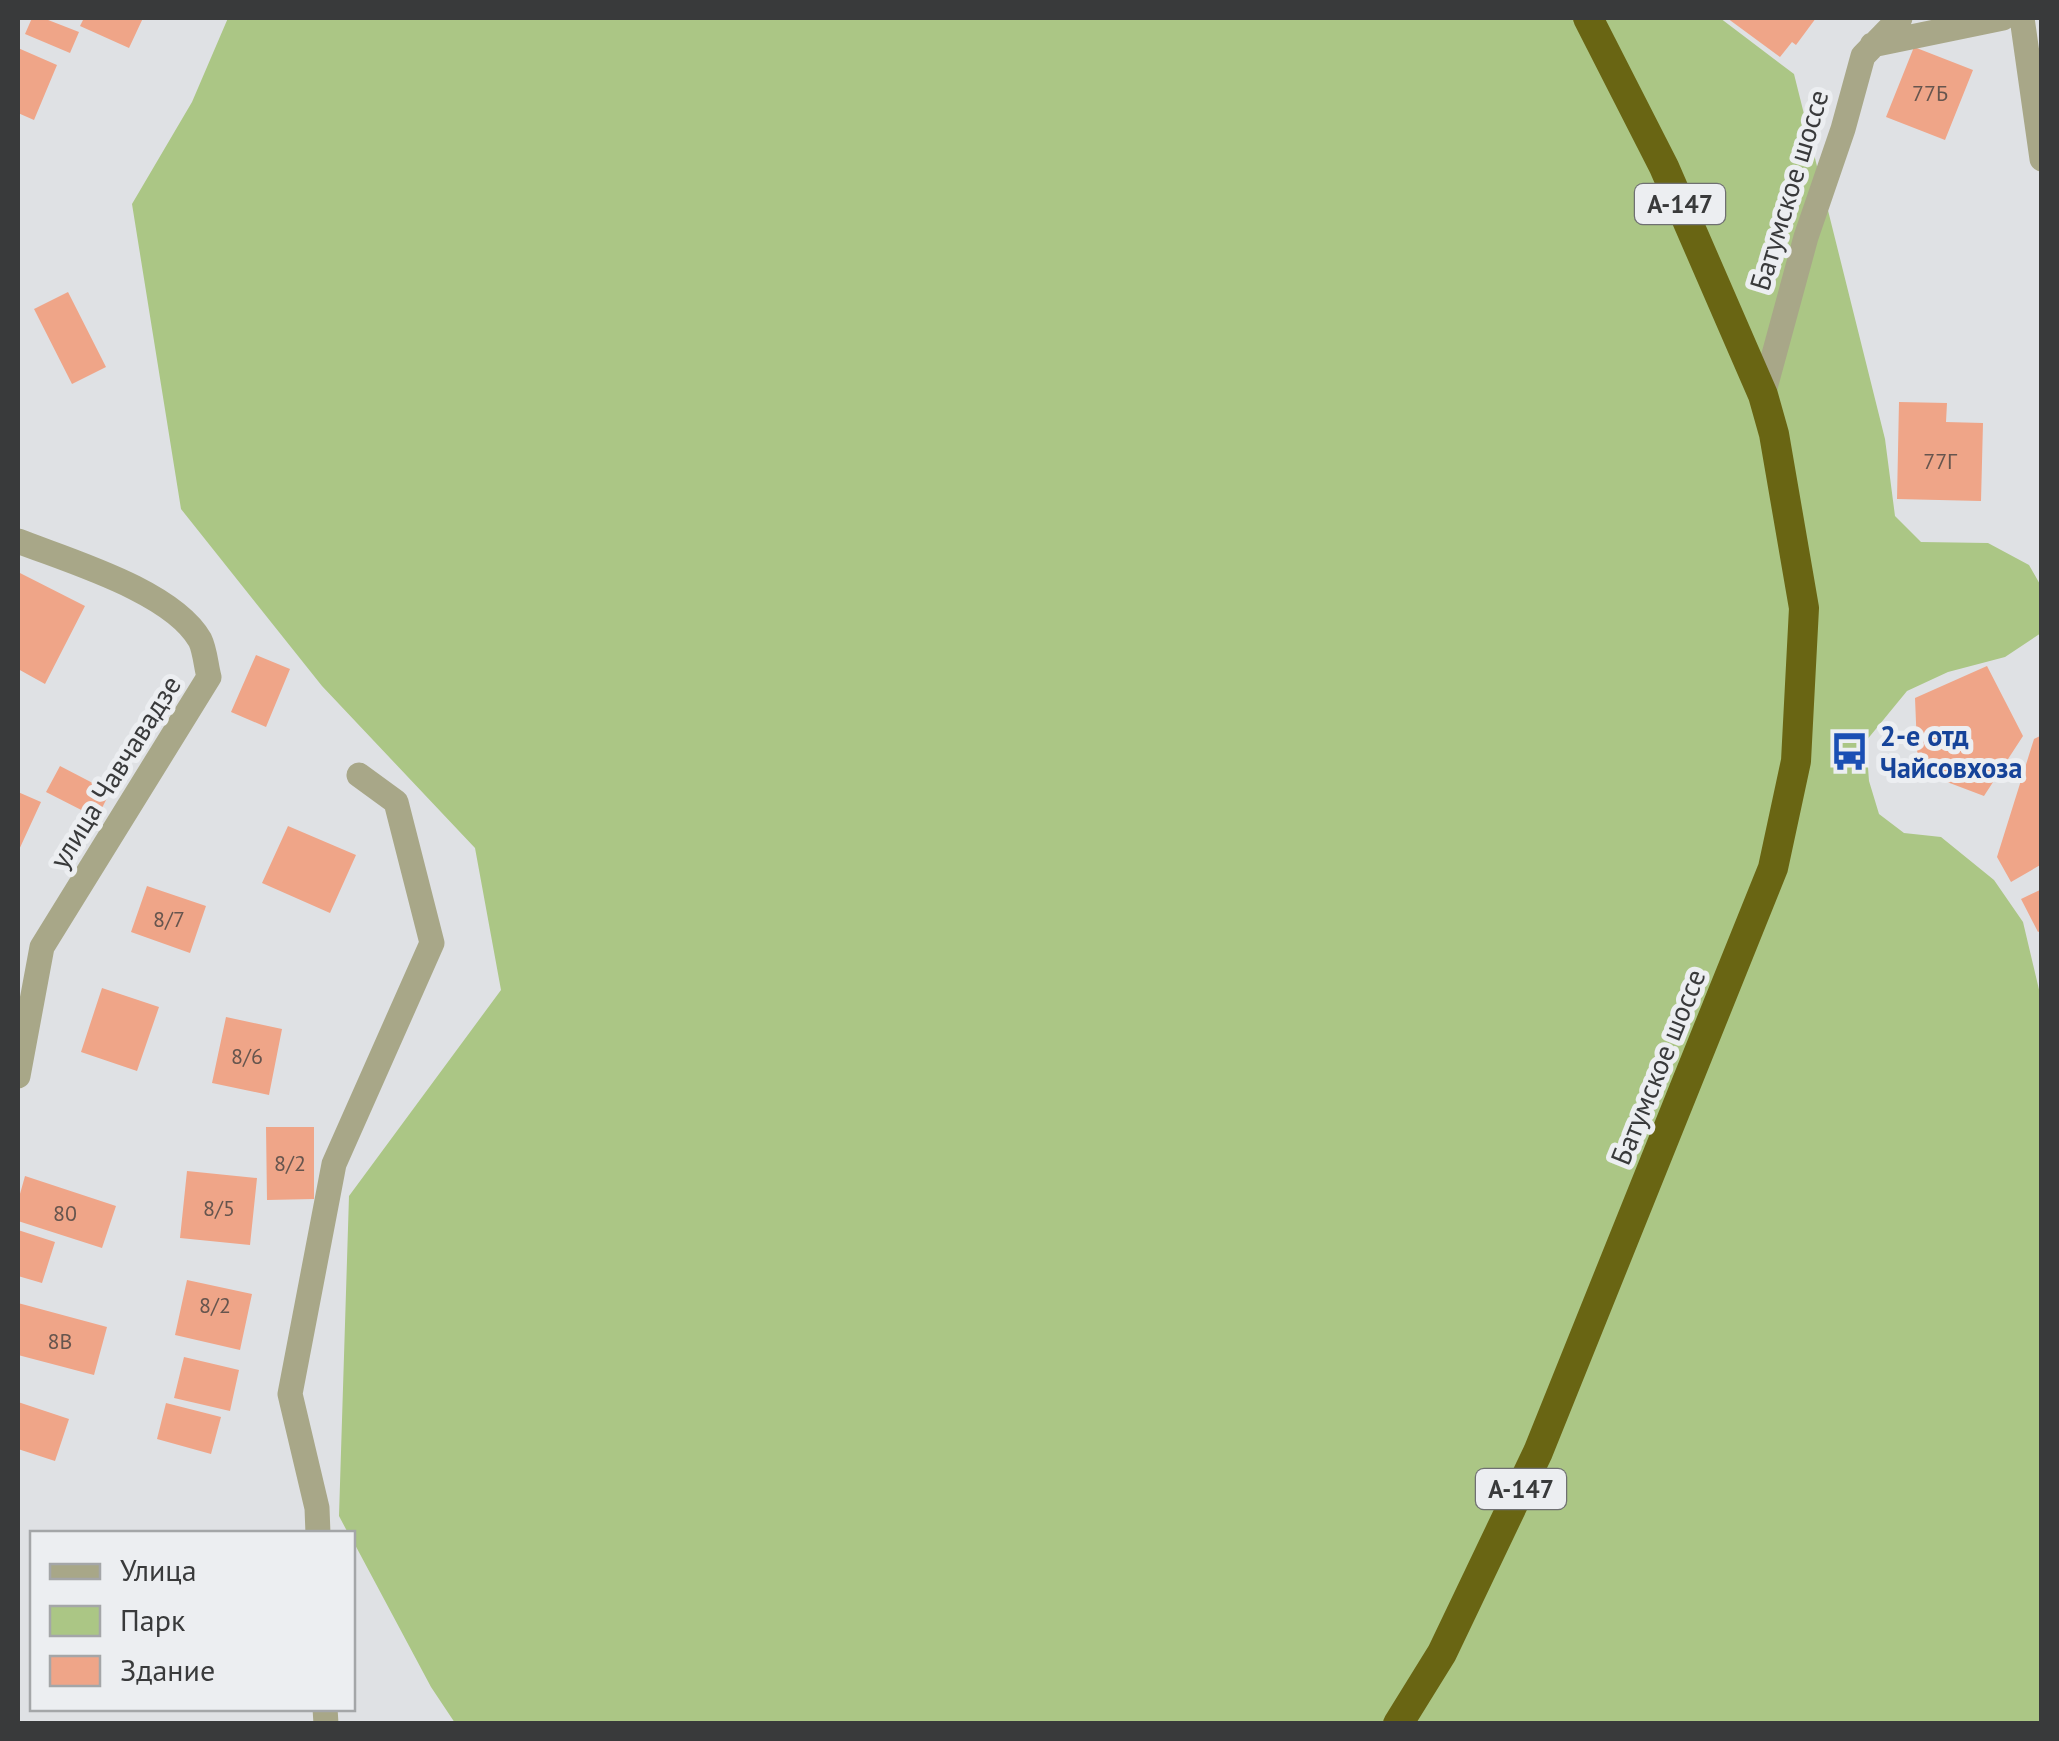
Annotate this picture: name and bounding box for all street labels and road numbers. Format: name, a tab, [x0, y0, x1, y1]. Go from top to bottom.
street label: Батумское шоссе	[1740, 85, 1837, 295]
road number: А-147	[1635, 184, 1725, 224]
street label: улица Чавчавадзе	[40, 668, 189, 875]
street label: Батумское шоссе	[1601, 964, 1714, 1170]
road number: А-147	[1476, 1469, 1566, 1509]

